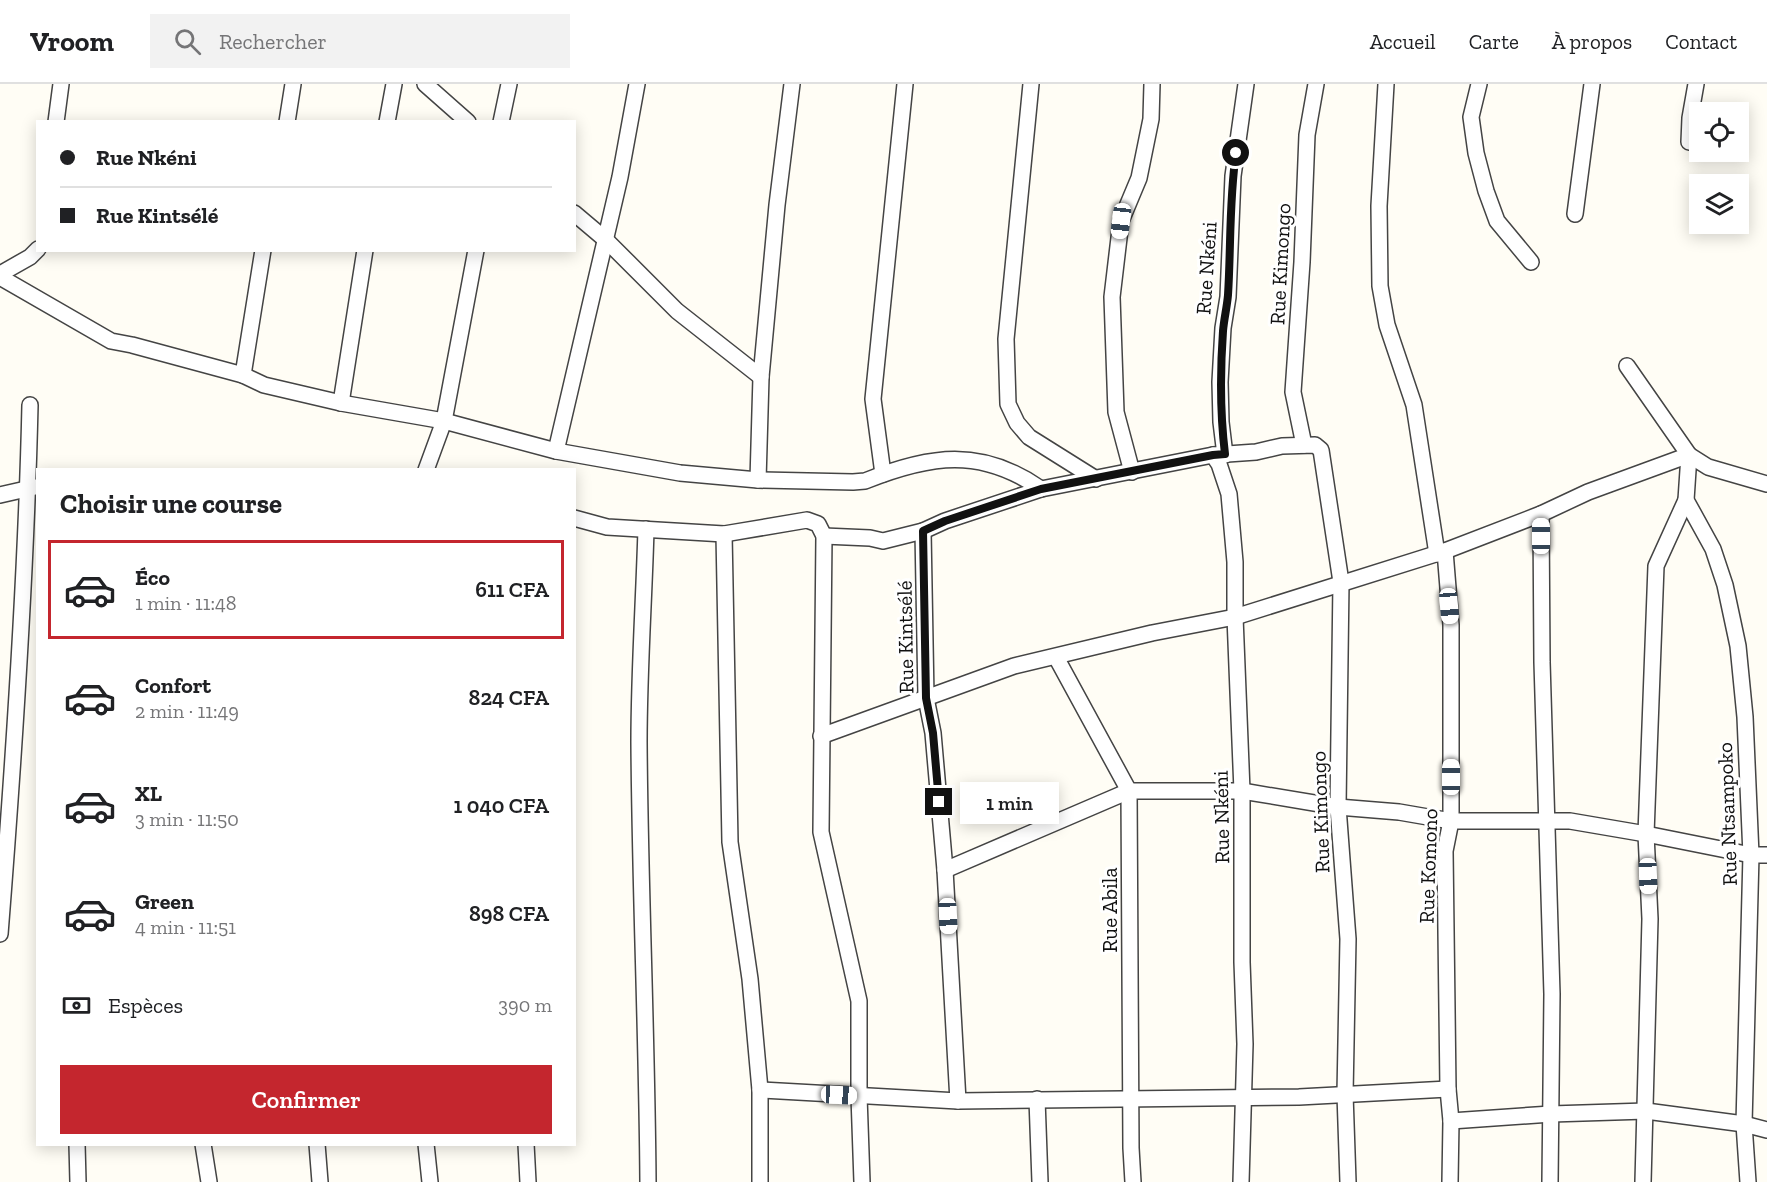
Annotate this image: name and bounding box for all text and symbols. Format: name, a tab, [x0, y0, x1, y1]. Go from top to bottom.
search box	[150, 14, 570, 68]
text: Vroom	[30, 25, 114, 58]
icon: search	[171, 25, 204, 58]
text: Rechercher	[219, 28, 327, 55]
text: Accueil	[1370, 29, 1436, 54]
text: Carte	[1469, 29, 1519, 54]
text: À propos	[1552, 29, 1632, 54]
text: Contact	[1665, 29, 1737, 54]
map controls	[1689, 102, 1749, 234]
button: locate	[1689, 102, 1749, 162]
route start	[1222, 139, 1249, 166]
text: Rue Nkéni	[96, 144, 197, 171]
button: layers	[1689, 174, 1749, 234]
text: Rue Kintsélé	[96, 202, 218, 229]
car	[1110, 202, 1132, 240]
street label: Rue Kimongo	[1264, 202, 1296, 326]
street label: Rue Nkéni	[1190, 221, 1222, 315]
text: Choisir une course	[60, 488, 282, 520]
car	[1532, 518, 1550, 554]
icon: car	[63, 563, 117, 617]
text: Éco	[135, 564, 170, 591]
text: 611 CFA	[475, 576, 549, 603]
street label: Rue Kintsélé	[892, 580, 918, 694]
car	[1438, 587, 1460, 625]
text: 1 min · 11:48	[135, 591, 236, 615]
icon: car	[63, 671, 117, 725]
text: Confort	[135, 672, 211, 699]
text: 824 CFA	[469, 684, 549, 711]
text: 2 min · 11:49	[135, 699, 239, 723]
street label: Rue Ntsampoko	[1712, 742, 1742, 886]
street label: Rue Kimongo	[1305, 751, 1335, 873]
car	[1442, 759, 1460, 795]
street label: Rue Nkéni	[1208, 770, 1234, 864]
icon: car	[63, 779, 117, 833]
text: XL	[135, 780, 162, 807]
callout: 1 min	[960, 781, 1059, 823]
route end	[925, 788, 952, 815]
text: 1 min	[986, 791, 1033, 815]
text: 1 040 CFA	[454, 792, 549, 819]
text: 3 min · 11:50	[135, 807, 239, 831]
street label: Rue Komono	[1414, 808, 1442, 924]
car	[1638, 858, 1658, 894]
street label: Rue Abila	[1097, 867, 1122, 953]
icon: car	[63, 887, 117, 941]
text: Green	[135, 888, 194, 915]
car	[938, 898, 958, 934]
text: 898 CFA	[469, 900, 549, 927]
text: 4 min · 11:51	[135, 915, 236, 939]
icon: cash	[60, 989, 93, 1022]
text: Espèces	[108, 992, 183, 1019]
text: 390 m	[498, 993, 552, 1017]
button: Confirmer	[60, 1065, 552, 1134]
car	[821, 1085, 857, 1105]

